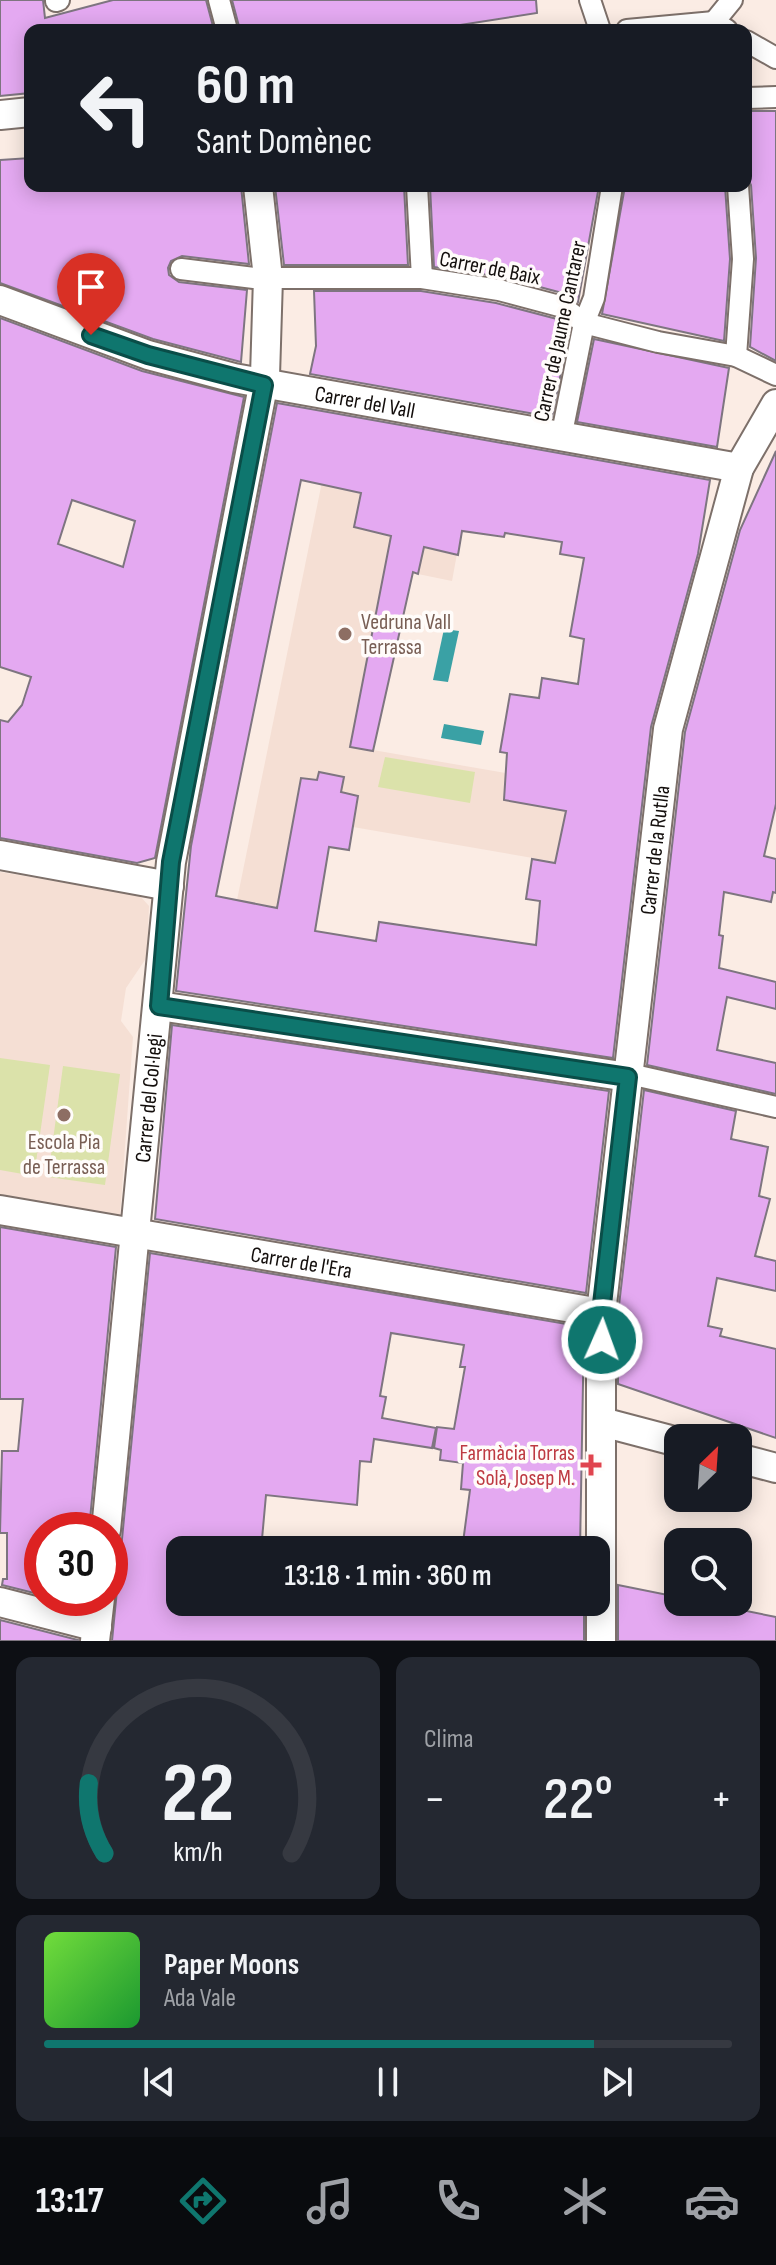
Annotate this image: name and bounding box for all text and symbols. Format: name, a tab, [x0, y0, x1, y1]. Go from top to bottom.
text: 60 m	[196, 53, 295, 120]
icon: left	[64, 56, 168, 160]
text: Sant Domènec	[196, 121, 372, 164]
street label: Carrer de Jaume Cantarer	[528, 238, 593, 424]
street label: Carrer de Baix	[437, 245, 543, 292]
pin	[57, 253, 125, 335]
icon: arrive	[69, 265, 113, 309]
street label: Carrer del Vall	[313, 381, 417, 425]
place label: Vedruna Vall Terrassa	[361, 609, 451, 661]
marker: Vedruna Vall Terrassa	[336, 625, 354, 643]
street label: Carrer de la Rutlla	[635, 784, 676, 916]
street label: Carrer del Col·legi	[130, 1033, 169, 1164]
marker: Escola Pia de Terrassa	[55, 1106, 73, 1124]
place label: Escola Pia de Terrassa	[23, 1129, 105, 1181]
street label: Carrer de l'Era	[249, 1241, 354, 1285]
position arrow	[560, 1298, 644, 1382]
north arrow	[664, 1424, 752, 1512]
map controls	[664, 1424, 752, 1616]
place label: Farmàcia Torras Solà, Josep M.	[460, 1440, 575, 1492]
marker: Farmàcia Torras Solà, Josep M.	[582, 1456, 600, 1474]
speed limit sign: 30	[24, 1512, 128, 1616]
button: search	[664, 1528, 752, 1616]
text: 13:18 · 1 min · 360 m	[284, 1558, 492, 1594]
text: Clima	[424, 1724, 474, 1755]
text: 22	[162, 1745, 234, 1845]
text: 22°	[543, 1764, 613, 1836]
text: −	[424, 1773, 446, 1826]
text: +	[710, 1773, 732, 1826]
text: km/h	[173, 1835, 223, 1870]
text: Paper Moons	[164, 1947, 299, 1983]
text: Ada Vale	[164, 1983, 236, 2014]
icon: previous	[137, 2060, 181, 2104]
icon: pause	[366, 2060, 410, 2104]
icon: next	[595, 2060, 639, 2104]
icon: directions	[175, 2173, 231, 2229]
icon: music	[302, 2173, 358, 2229]
icon: phone	[430, 2173, 486, 2229]
icon: climate	[557, 2173, 613, 2229]
icon: car	[684, 2173, 740, 2229]
text: 13:17	[36, 2180, 104, 2223]

